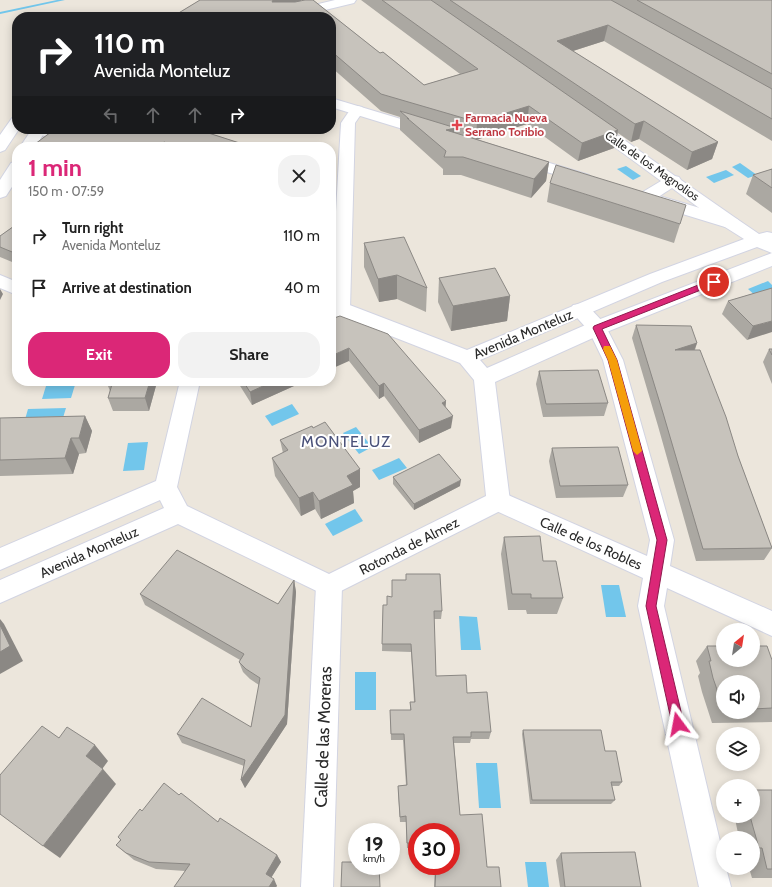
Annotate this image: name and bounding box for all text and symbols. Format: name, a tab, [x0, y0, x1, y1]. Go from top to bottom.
text: 110 m	[94, 26, 165, 60]
icon: right	[28, 28, 80, 80]
text: Avenida Monteluz	[94, 60, 231, 82]
icon: left	[100, 104, 122, 126]
icon: ahead	[142, 104, 164, 126]
icon: ahead	[184, 104, 206, 126]
icon: right	[226, 104, 248, 126]
place label: Farmacia Nueva Serrano Toribio	[465, 110, 547, 139]
marker: Farmacia Nueva Serrano Toribio	[452, 120, 462, 130]
street label: Calle de los Magnolios	[602, 127, 702, 204]
text: 1 min	[28, 153, 82, 182]
button: close	[278, 155, 320, 197]
text: 150 m · 07:59	[28, 183, 104, 199]
text: Turn right	[62, 219, 123, 237]
icon: right	[28, 225, 50, 247]
text: 110 m	[283, 227, 320, 245]
text: Avenida Monteluz	[62, 237, 161, 253]
pin	[697, 265, 731, 299]
icon: arrive	[703, 271, 725, 293]
icon: arrive	[28, 277, 50, 299]
text: Arrive at destination	[62, 279, 192, 297]
text: 40 m	[284, 279, 320, 297]
street label: Avenida Monteluz	[471, 305, 576, 363]
button: Exit	[28, 332, 170, 378]
button: Share	[178, 332, 320, 378]
district label: MONTELUZ	[301, 432, 391, 451]
street label: Calle de los Robles	[537, 512, 645, 574]
street label: Rotonda de Almez	[356, 513, 462, 579]
street label: Avenida Monteluz	[37, 522, 142, 582]
north arrow	[716, 623, 760, 667]
map controls	[716, 623, 760, 875]
street label: Calle de las Moreras	[311, 666, 335, 808]
button: sound	[716, 675, 760, 719]
position arrow	[657, 703, 699, 745]
button: layers	[716, 727, 760, 771]
button: +	[716, 779, 760, 823]
speed limit sign: 30	[408, 823, 460, 875]
button: −	[716, 831, 760, 875]
text: 19	[365, 832, 383, 856]
text: km/h	[363, 852, 385, 865]

